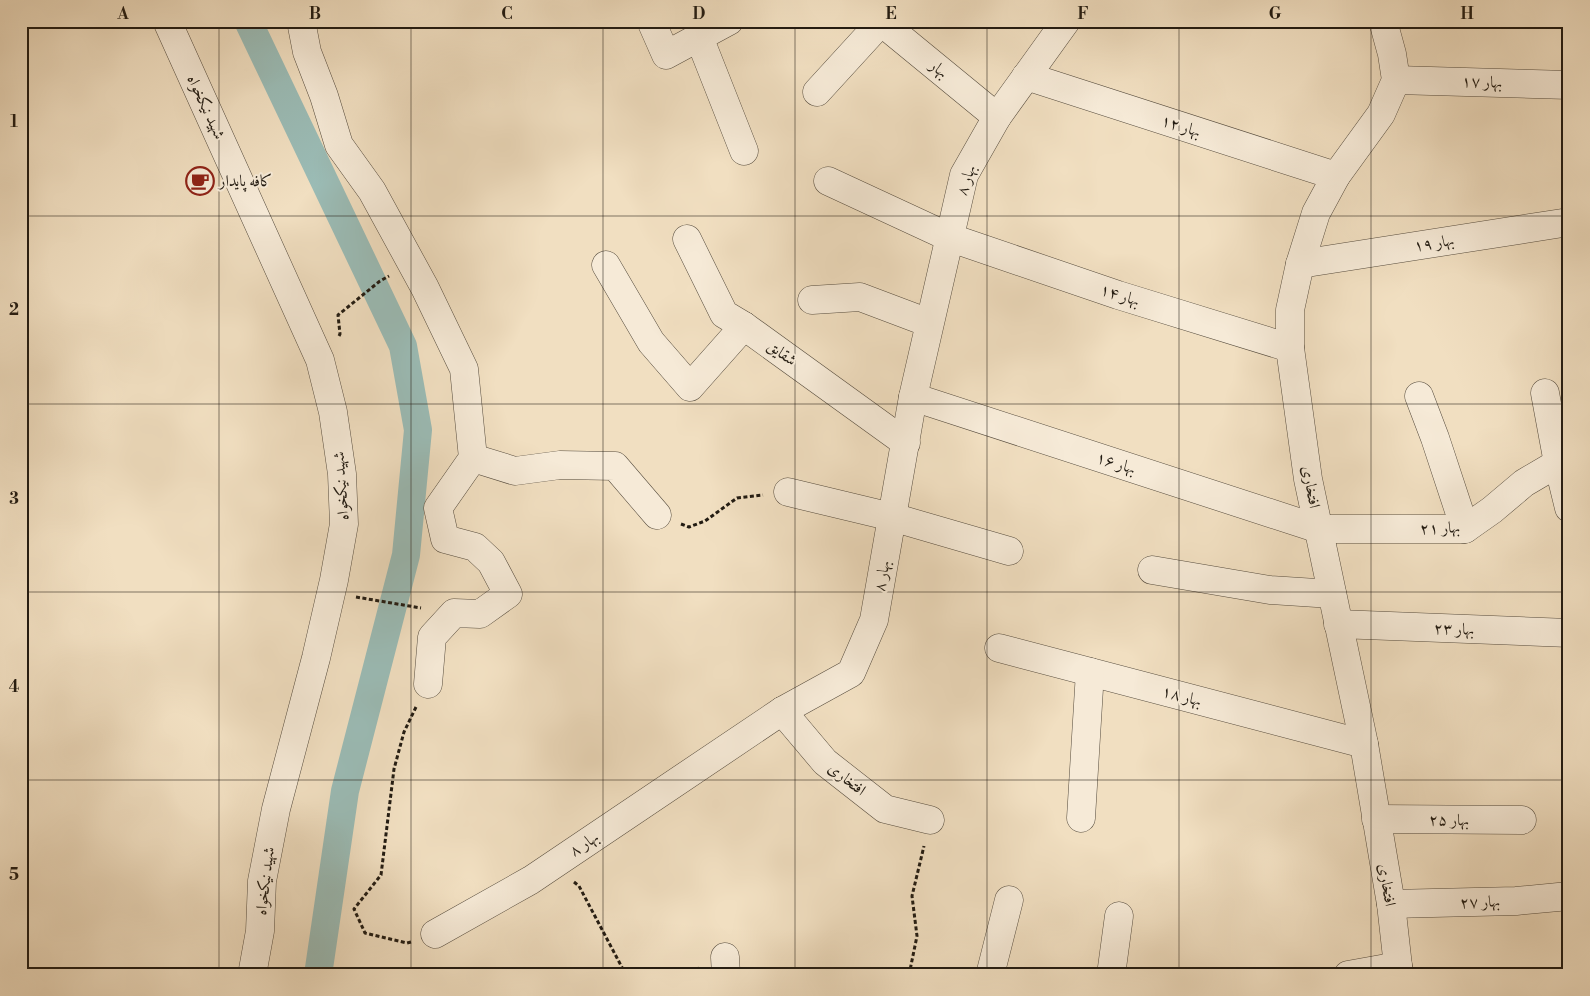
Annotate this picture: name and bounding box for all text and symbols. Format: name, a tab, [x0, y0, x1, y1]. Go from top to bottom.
text: A	[116, 4, 129, 24]
text: B	[309, 4, 321, 24]
text: C	[501, 4, 513, 24]
text: D	[693, 4, 706, 24]
text: E	[885, 4, 897, 24]
text: F	[1077, 4, 1089, 24]
text: G	[1269, 4, 1282, 24]
text: H	[1460, 4, 1474, 24]
street label: بهار	[924, 54, 953, 83]
street label: بهار ۱۷	[1461, 71, 1503, 93]
street label: شهید نیکخواه	[182, 72, 230, 142]
street label: بهار ۱۲	[1159, 110, 1203, 142]
text: 1	[10, 112, 18, 132]
street label: بهار ۸	[951, 162, 981, 198]
cafe icon: کافه پایدار	[185, 166, 215, 196]
place label: کافه پایدار	[217, 171, 272, 192]
street label: بهار ۱۹	[1412, 230, 1456, 256]
street label: بهار ۱۴	[1098, 279, 1142, 311]
text: 2	[9, 300, 19, 320]
street label: شقایق	[763, 336, 801, 370]
street label: بهار ۱۶	[1094, 447, 1138, 479]
street label: شهید نیکخواه	[329, 451, 353, 521]
street label: افتخاری	[1297, 464, 1325, 510]
text: 3	[9, 489, 19, 509]
street label: بهار ۲۱	[1419, 517, 1461, 539]
street label: بهار ۸	[869, 559, 895, 593]
street label: بهار ۲۳	[1433, 618, 1475, 640]
text: 4	[9, 677, 20, 697]
street label: بهار ۱۸	[1160, 681, 1204, 711]
street label: افتخاری	[824, 758, 870, 800]
street label: بهار ۲۵	[1429, 810, 1469, 830]
street label: بهار ۸	[565, 827, 603, 861]
street label: شهید نیکخواه	[251, 846, 279, 916]
street label: افتخاری	[1374, 862, 1400, 908]
text: 5	[9, 865, 19, 885]
street label: بهار ۲۷	[1459, 891, 1501, 913]

